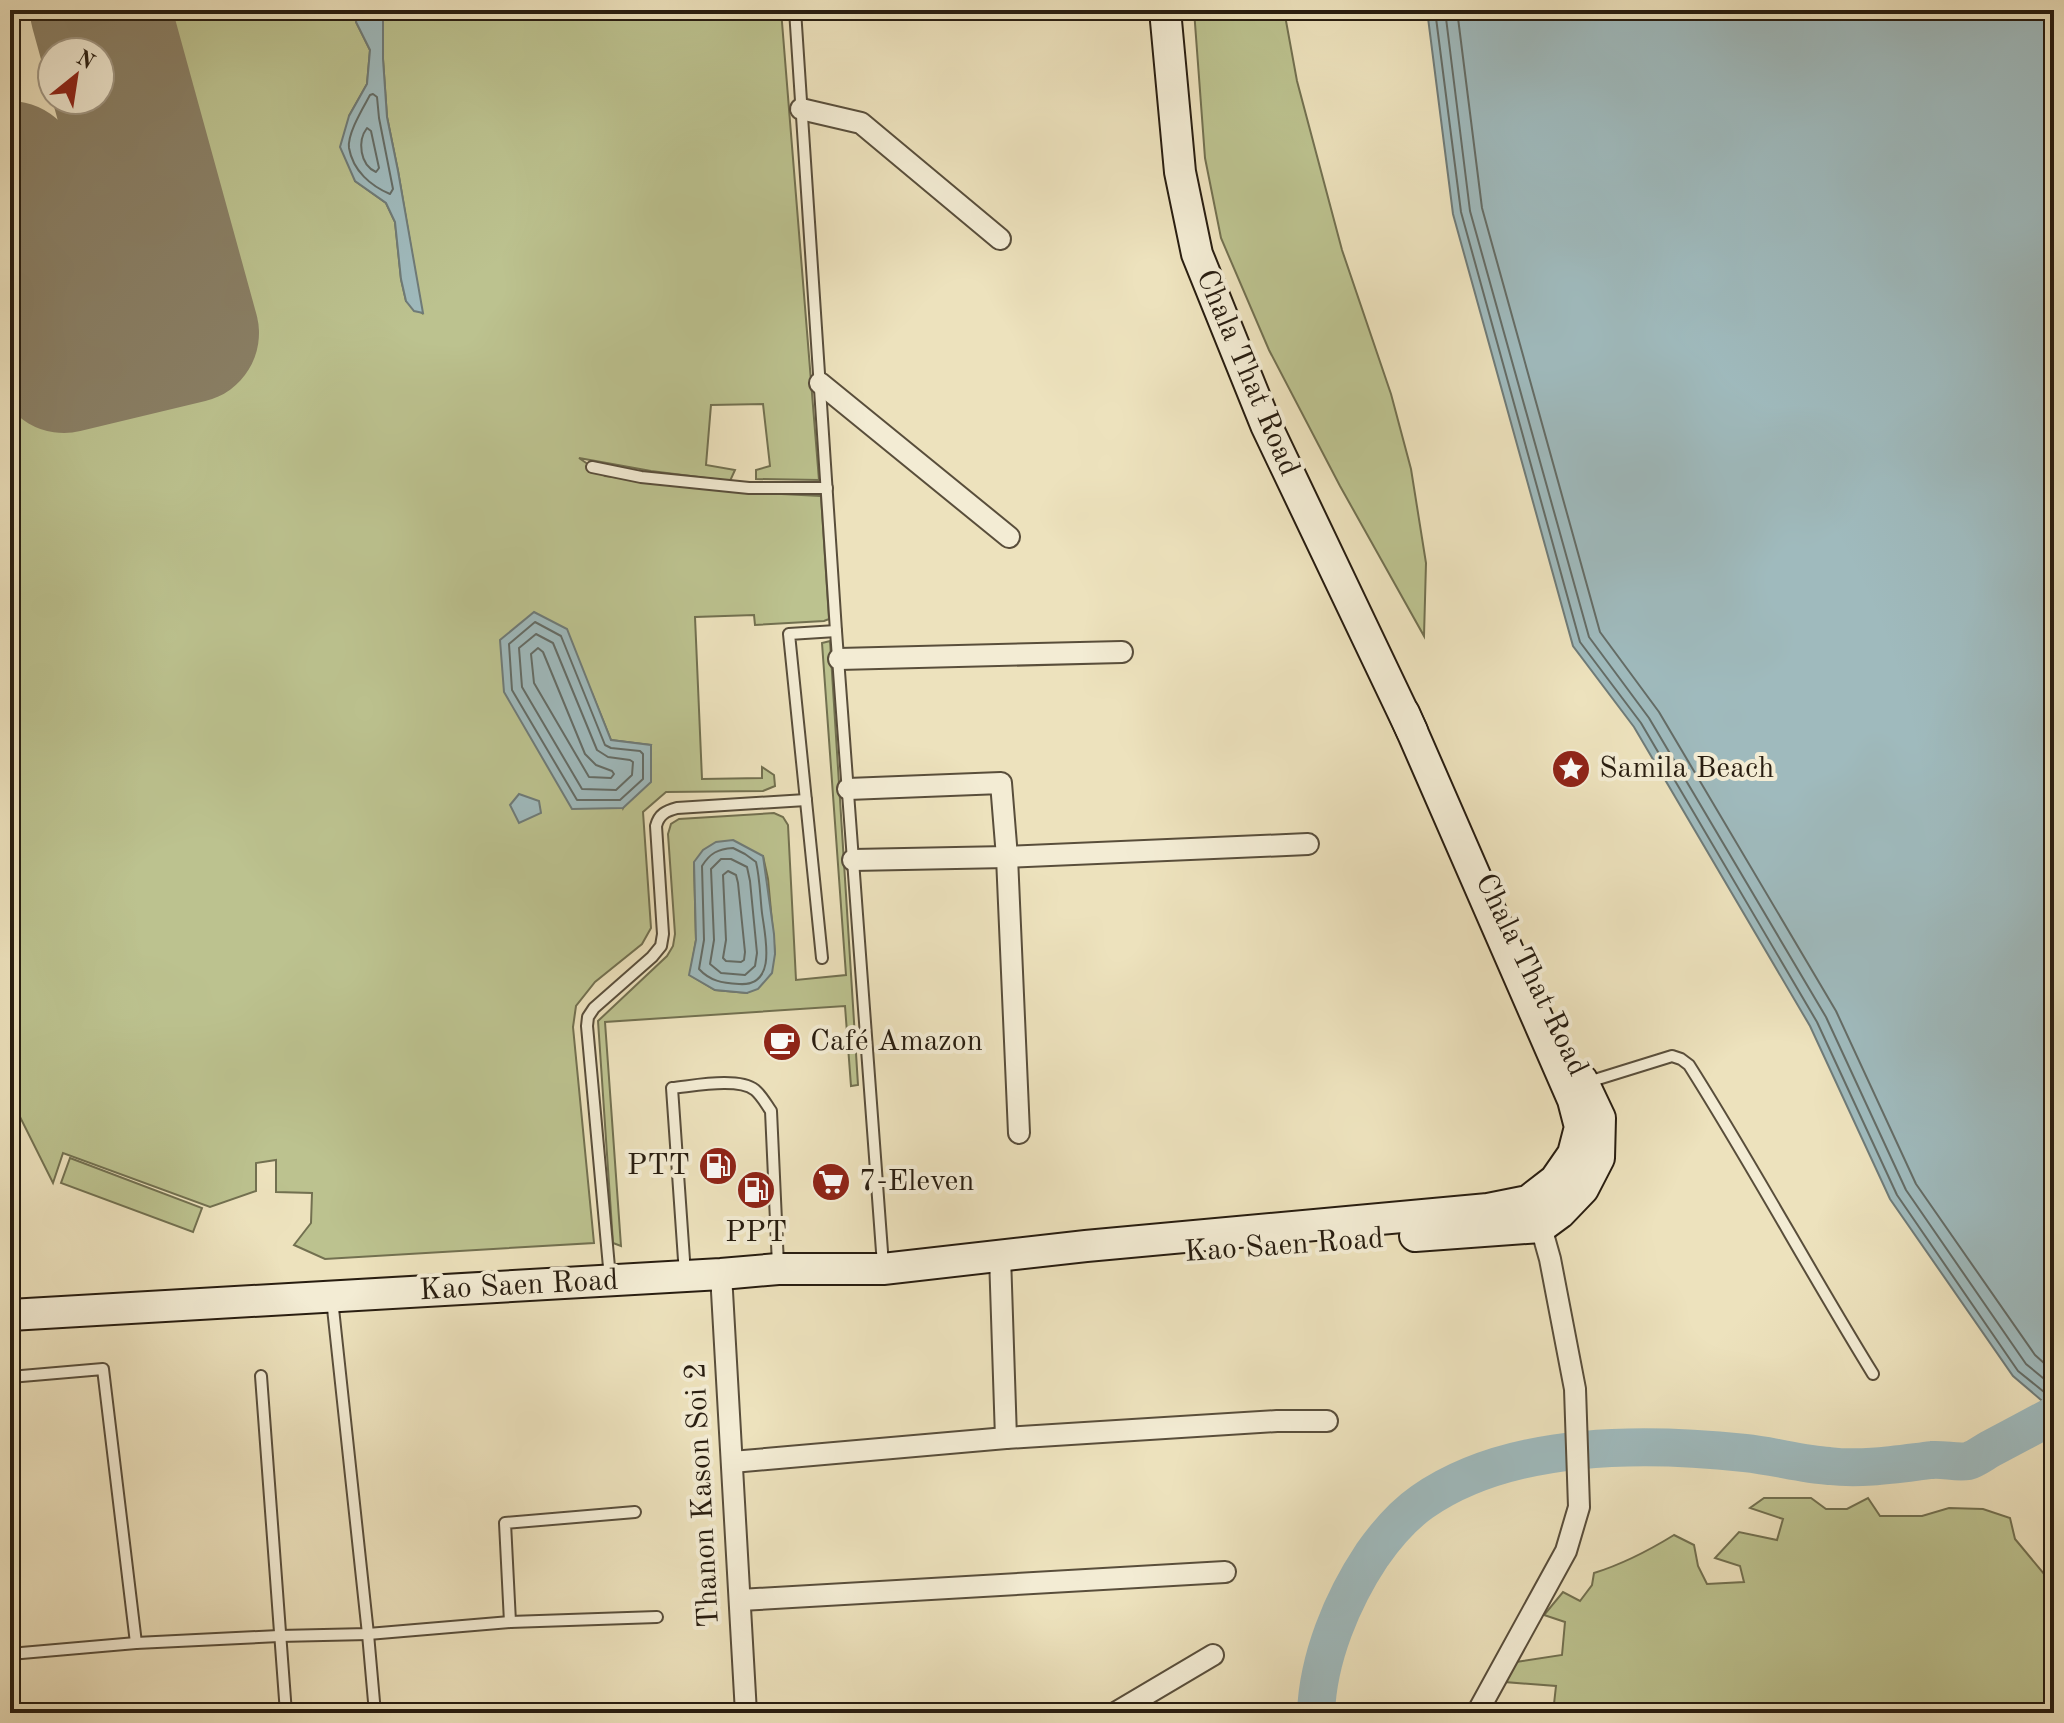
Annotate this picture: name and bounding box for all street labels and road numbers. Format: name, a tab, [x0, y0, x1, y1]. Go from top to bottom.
street label: Chala That Road	[1190, 265, 1304, 481]
street label: Chala That Road	[1469, 869, 1593, 1081]
street label: Kao Saen Road	[1183, 1224, 1385, 1268]
street label: Kao Saen Road	[419, 1266, 619, 1306]
street label: Thanon Kason Soi 2	[681, 1362, 725, 1628]

